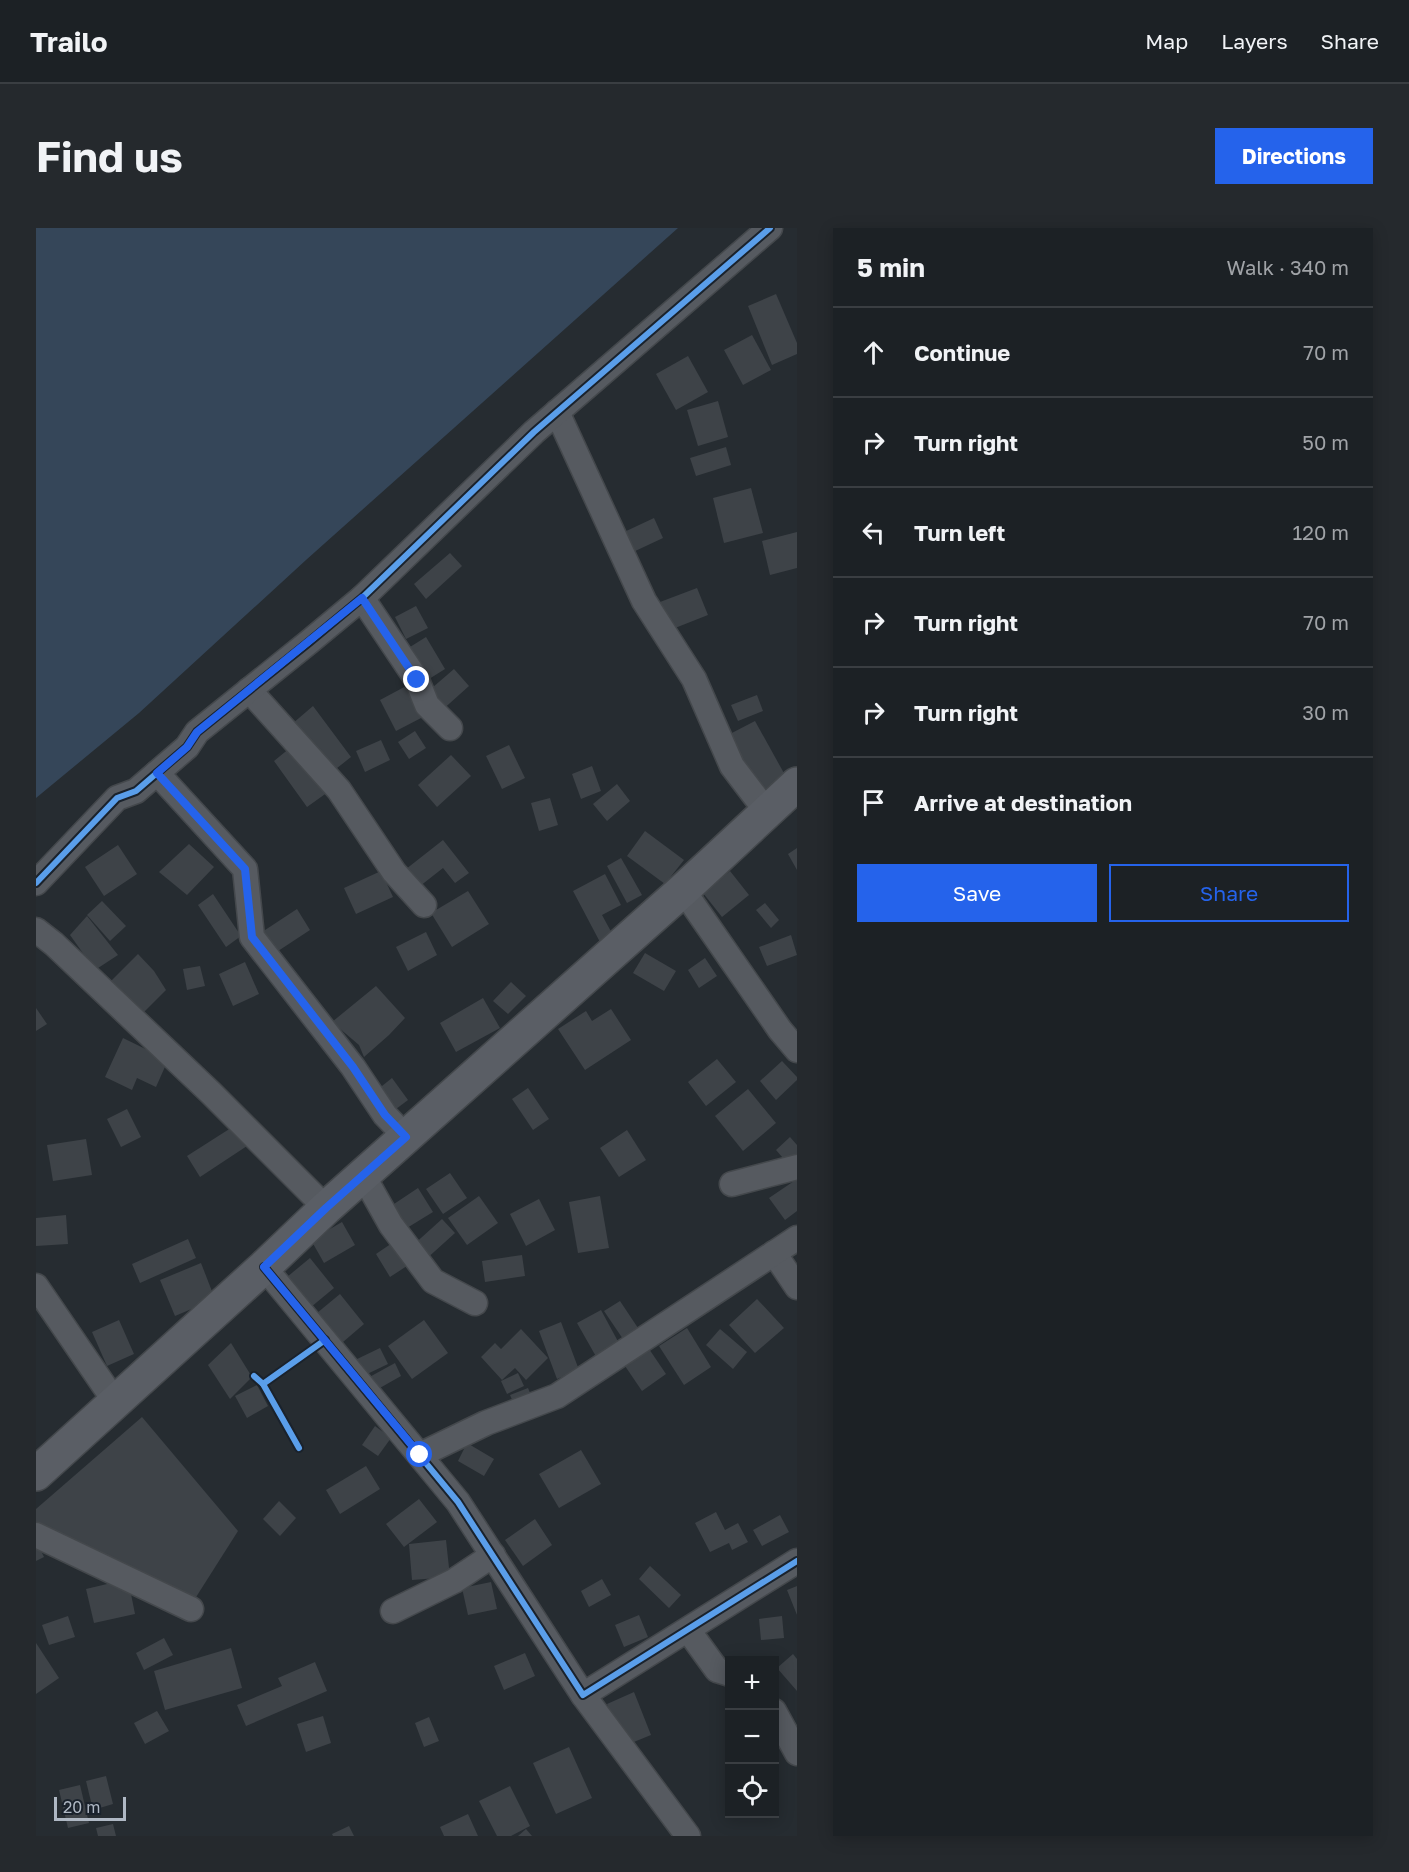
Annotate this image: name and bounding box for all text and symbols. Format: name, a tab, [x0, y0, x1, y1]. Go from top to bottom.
text: Trailo	[30, 25, 108, 58]
text: Map	[1145, 28, 1188, 54]
text: Layers	[1221, 28, 1288, 54]
text: Share	[1321, 28, 1379, 54]
button: Directions	[1215, 128, 1373, 184]
text: Find us	[36, 131, 183, 181]
text: 5 min	[857, 252, 925, 283]
text: Walk · 340 m	[1227, 255, 1349, 279]
icon: ahead	[857, 336, 890, 369]
text: Continue	[914, 339, 1010, 366]
text: 70 m	[1303, 340, 1349, 364]
icon: right	[857, 426, 890, 459]
text: Turn right	[914, 429, 1018, 456]
text: 50 m	[1302, 430, 1349, 454]
icon: left	[857, 516, 890, 549]
text: Turn left	[914, 519, 1005, 546]
text: 120 m	[1293, 520, 1349, 544]
icon: right	[857, 606, 890, 639]
text: Turn right	[914, 609, 1018, 636]
text: 70 m	[1303, 610, 1349, 634]
route end	[403, 666, 429, 692]
icon: right	[857, 696, 890, 729]
text: Turn right	[914, 699, 1018, 726]
text: 30 m	[1302, 700, 1349, 724]
icon: arrive	[857, 786, 890, 819]
text: Arrive at destination	[914, 789, 1132, 816]
button: Save	[857, 864, 1097, 922]
button: Share	[1109, 864, 1349, 922]
route start	[406, 1441, 432, 1467]
map controls	[725, 1656, 779, 1818]
button: +	[725, 1656, 779, 1710]
button: −	[725, 1710, 779, 1764]
button: locate	[725, 1764, 779, 1818]
scale bar	[54, 1794, 126, 1822]
text: 20 m	[63, 1797, 100, 1817]

